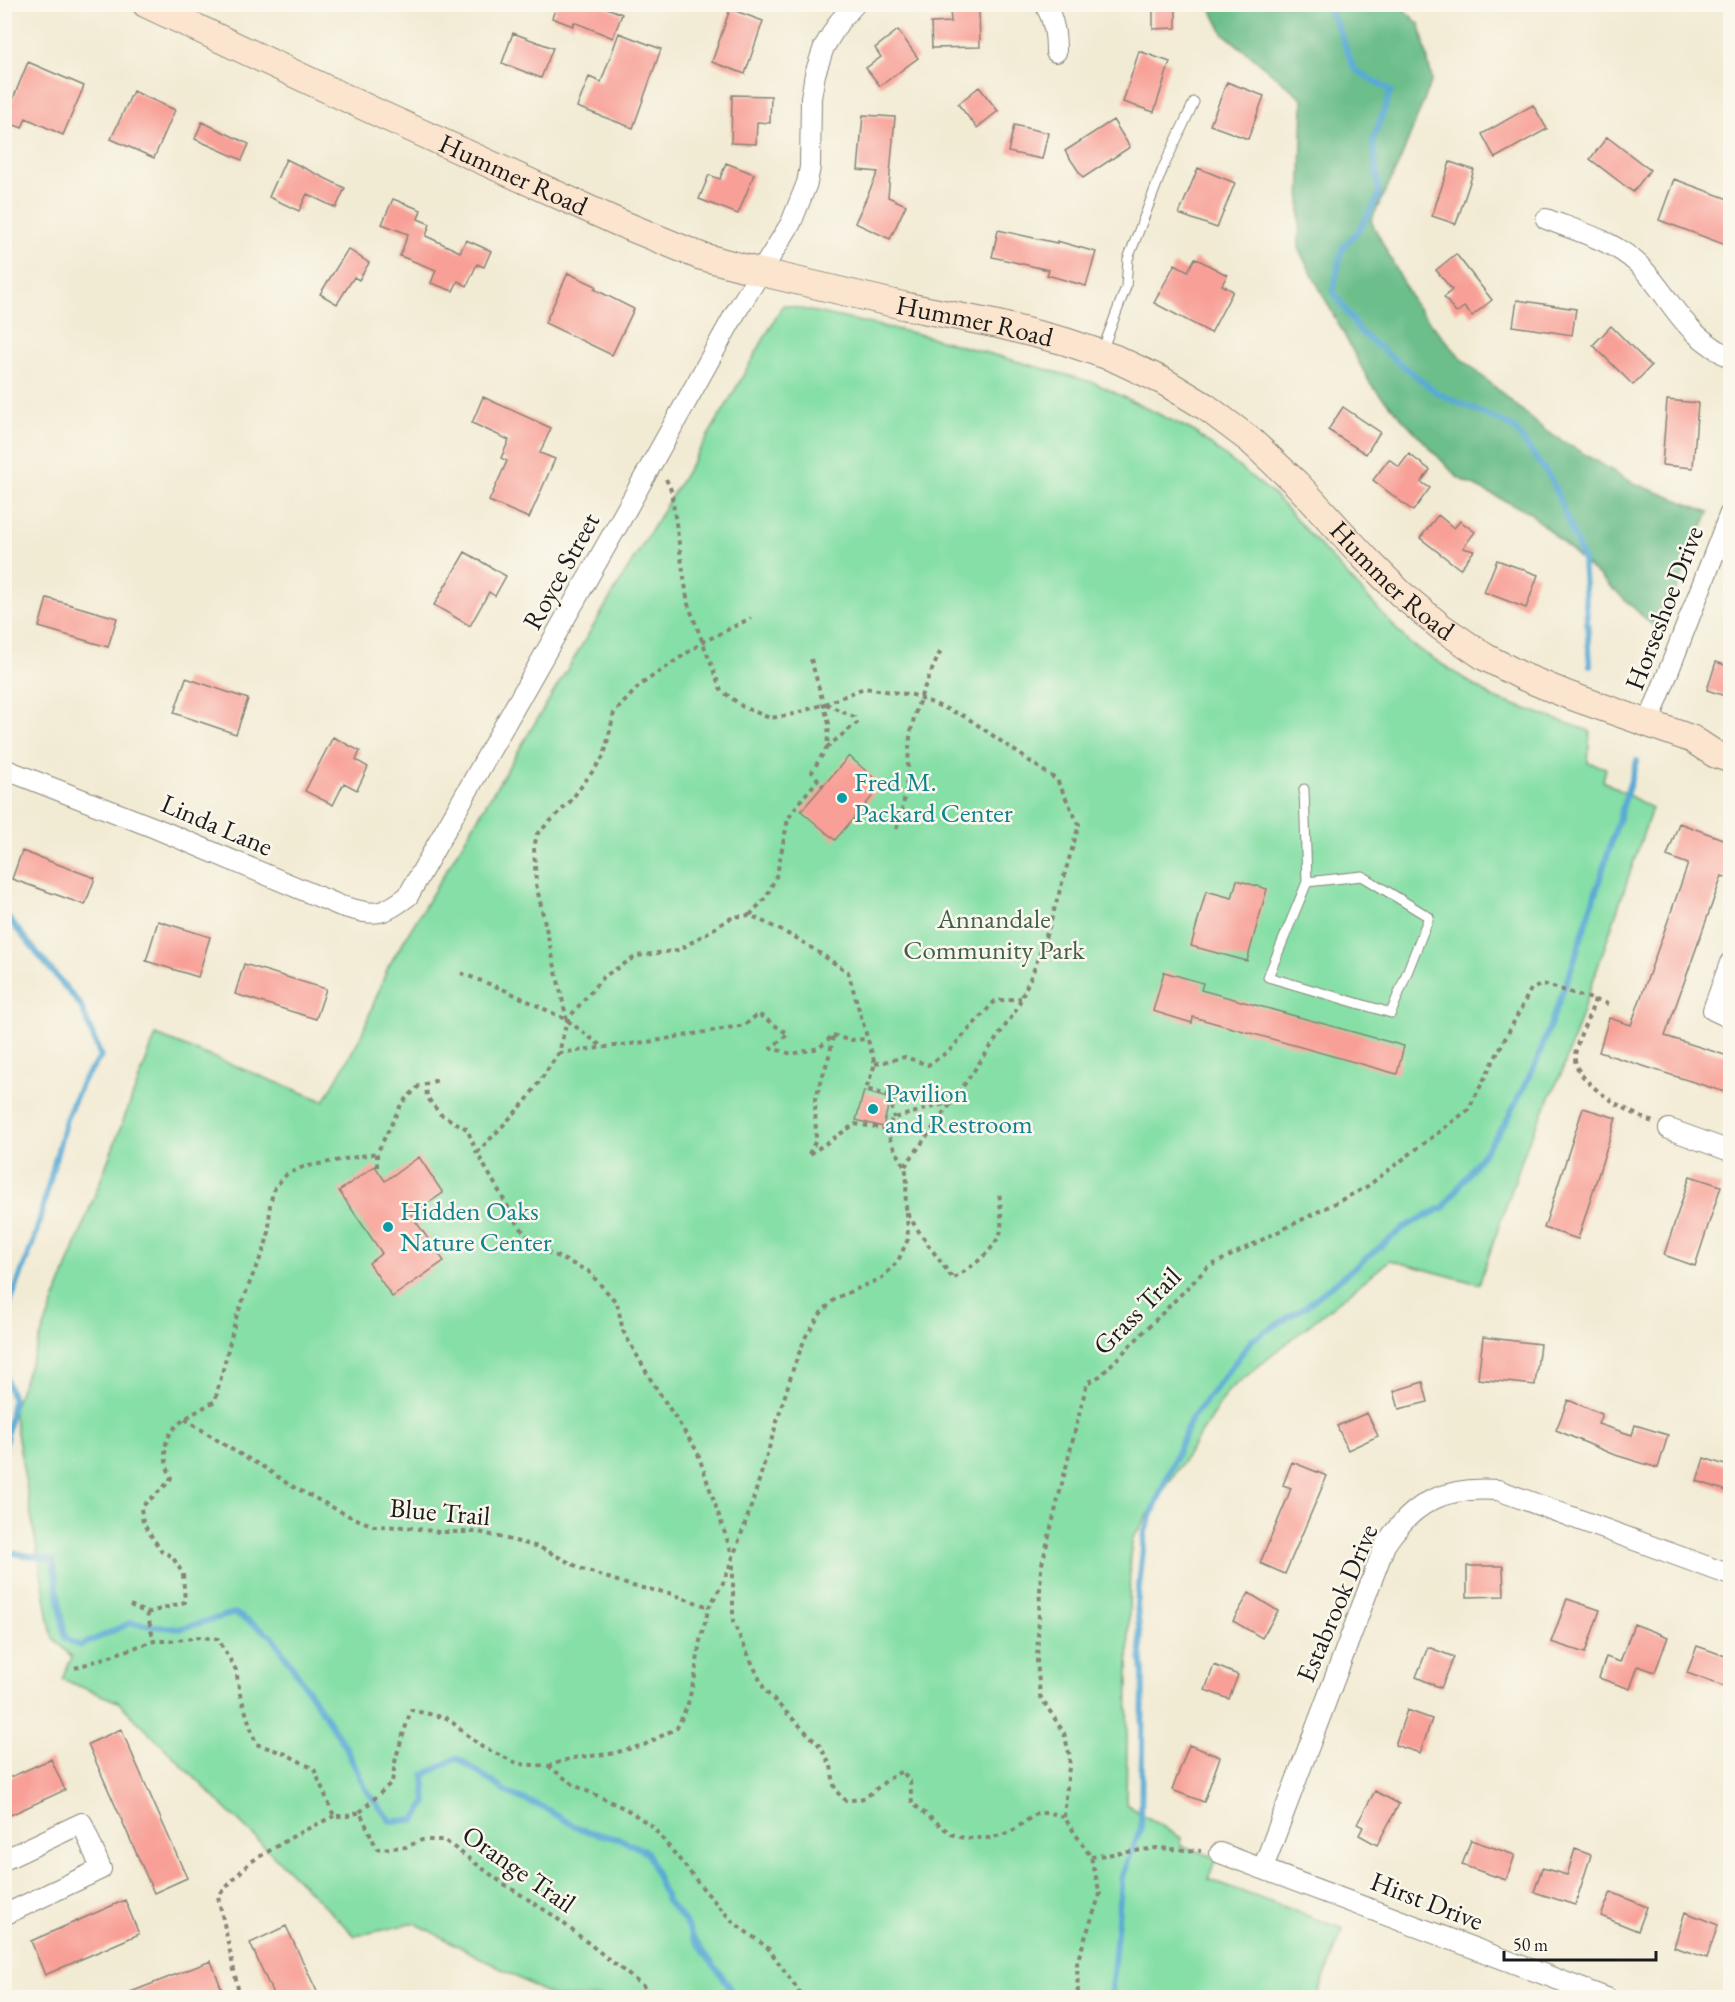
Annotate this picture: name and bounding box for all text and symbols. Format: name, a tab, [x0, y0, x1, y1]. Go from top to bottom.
street label: Hummer Road	[434, 125, 594, 223]
street label: Hummer Road	[893, 287, 1057, 355]
street label: Royce Street	[514, 505, 607, 636]
street label: Hummer Road	[1322, 513, 1462, 648]
street label: Horseshoe Drive	[1616, 521, 1711, 695]
place label: Fred M. Packard Center	[854, 764, 1013, 830]
street label: Linda Lane	[156, 785, 278, 864]
marker: Fred M. Packard Center	[835, 791, 849, 805]
park label: Annandale Community Park	[903, 901, 1085, 967]
place label: Pavilion and Restroom	[885, 1075, 1033, 1141]
marker: Pavilion and Restroom	[866, 1102, 880, 1116]
place label: Hidden Oaks Nature Center	[400, 1193, 552, 1259]
marker: Hidden Oaks Nature Center	[381, 1220, 395, 1234]
street label: Grass Trail	[1085, 1259, 1188, 1362]
street label: Blue Trail	[388, 1490, 492, 1533]
street label: Estabrook Drive	[1288, 1519, 1386, 1687]
street label: Orange Trail	[456, 1817, 583, 1920]
street label: Hirst Drive	[1366, 1863, 1488, 1938]
scale bar	[1504, 1924, 1656, 1962]
text: 50 m	[1513, 1933, 1548, 1956]

